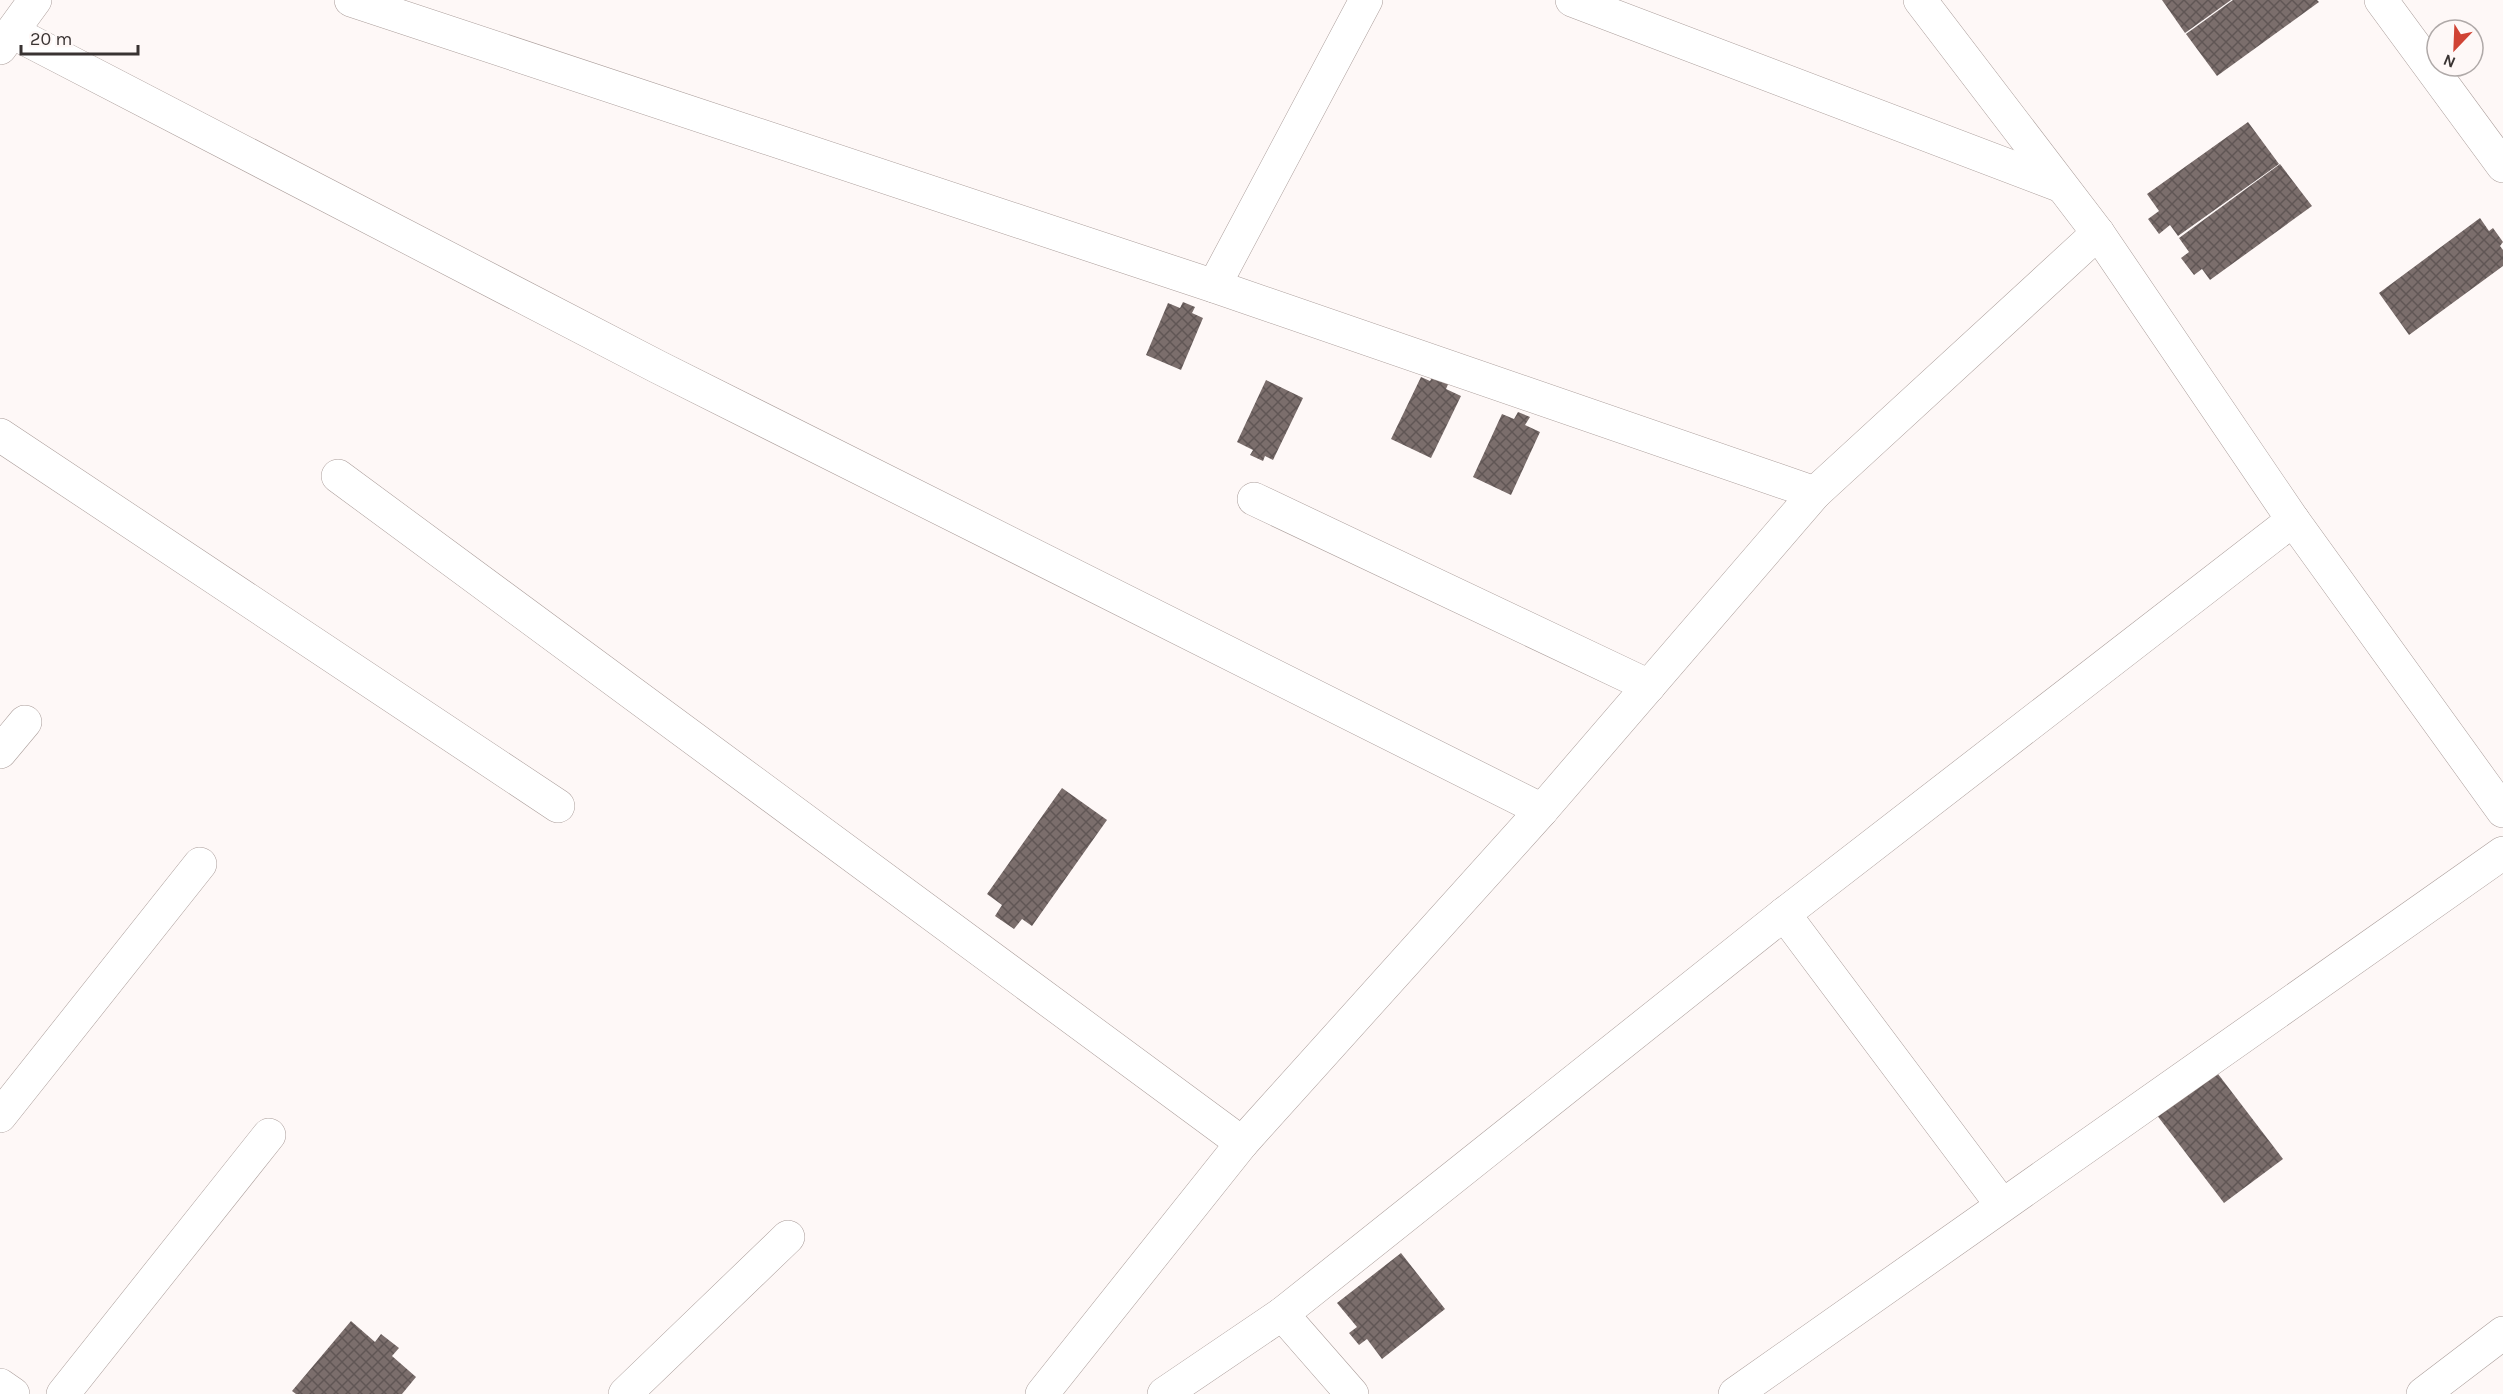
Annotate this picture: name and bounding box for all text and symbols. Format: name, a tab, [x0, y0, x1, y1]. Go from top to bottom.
scale bar	[21, 18, 138, 56]
north arrow	[2425, 18, 2485, 78]
text: 20 m	[30, 28, 72, 50]
text: N	[2440, 50, 2458, 72]

